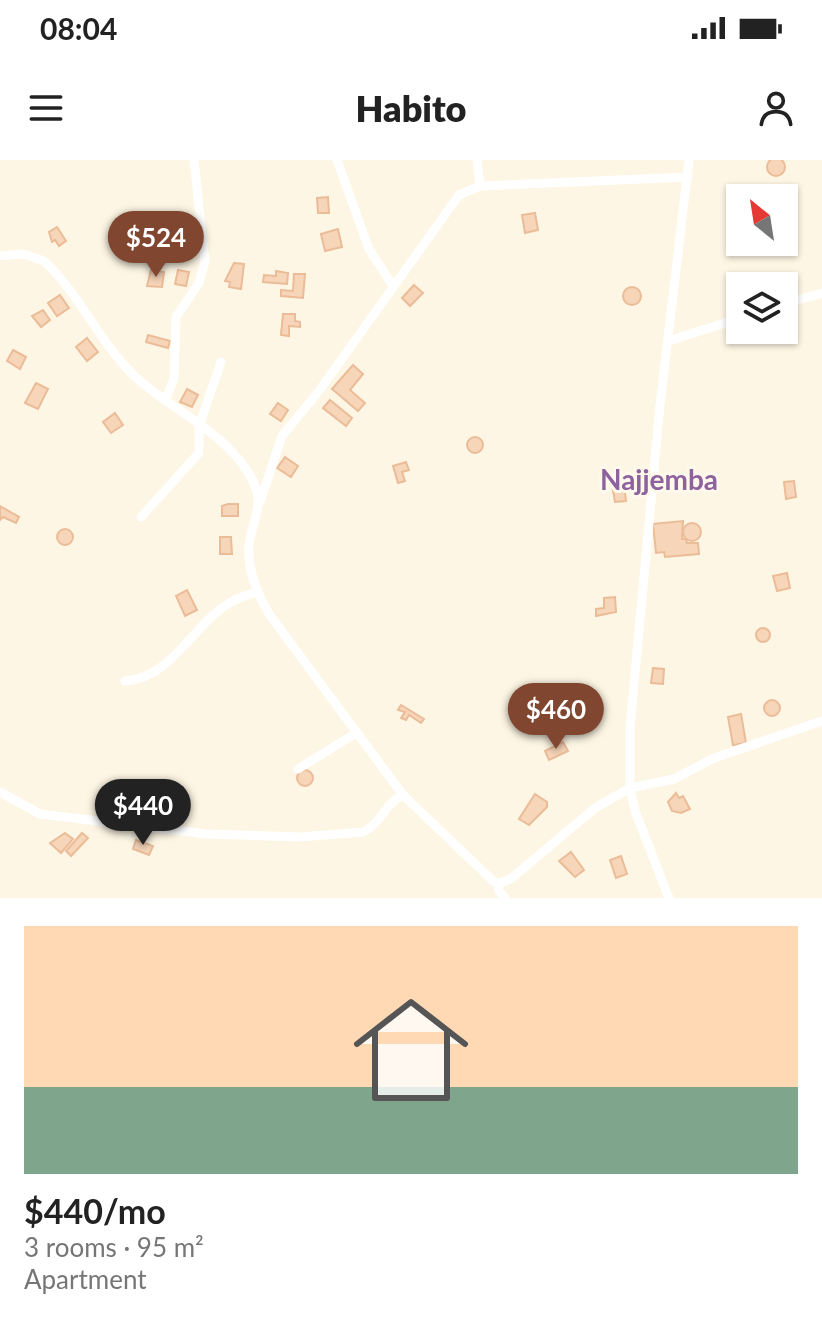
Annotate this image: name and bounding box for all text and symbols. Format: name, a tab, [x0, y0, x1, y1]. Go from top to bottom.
text: 08:04	[40, 10, 117, 46]
icon: menu	[24, 86, 68, 130]
text: Habito	[355, 86, 467, 130]
icon: person	[754, 86, 798, 130]
north arrow	[726, 184, 798, 256]
map controls	[726, 184, 798, 344]
pin: $524	[109, 211, 203, 279]
text: $524	[126, 221, 186, 253]
button: layers	[726, 272, 798, 344]
district label: Najjemba	[600, 462, 718, 496]
pin: $460	[509, 683, 603, 751]
text: $460	[526, 693, 586, 725]
pin: $440	[96, 779, 190, 847]
text: $440	[113, 789, 173, 821]
icon: home	[339, 978, 483, 1122]
text: $440/mo	[24, 1190, 166, 1231]
text: 3 rooms · 95 m²	[24, 1231, 204, 1263]
text: Apartment	[24, 1263, 147, 1295]

